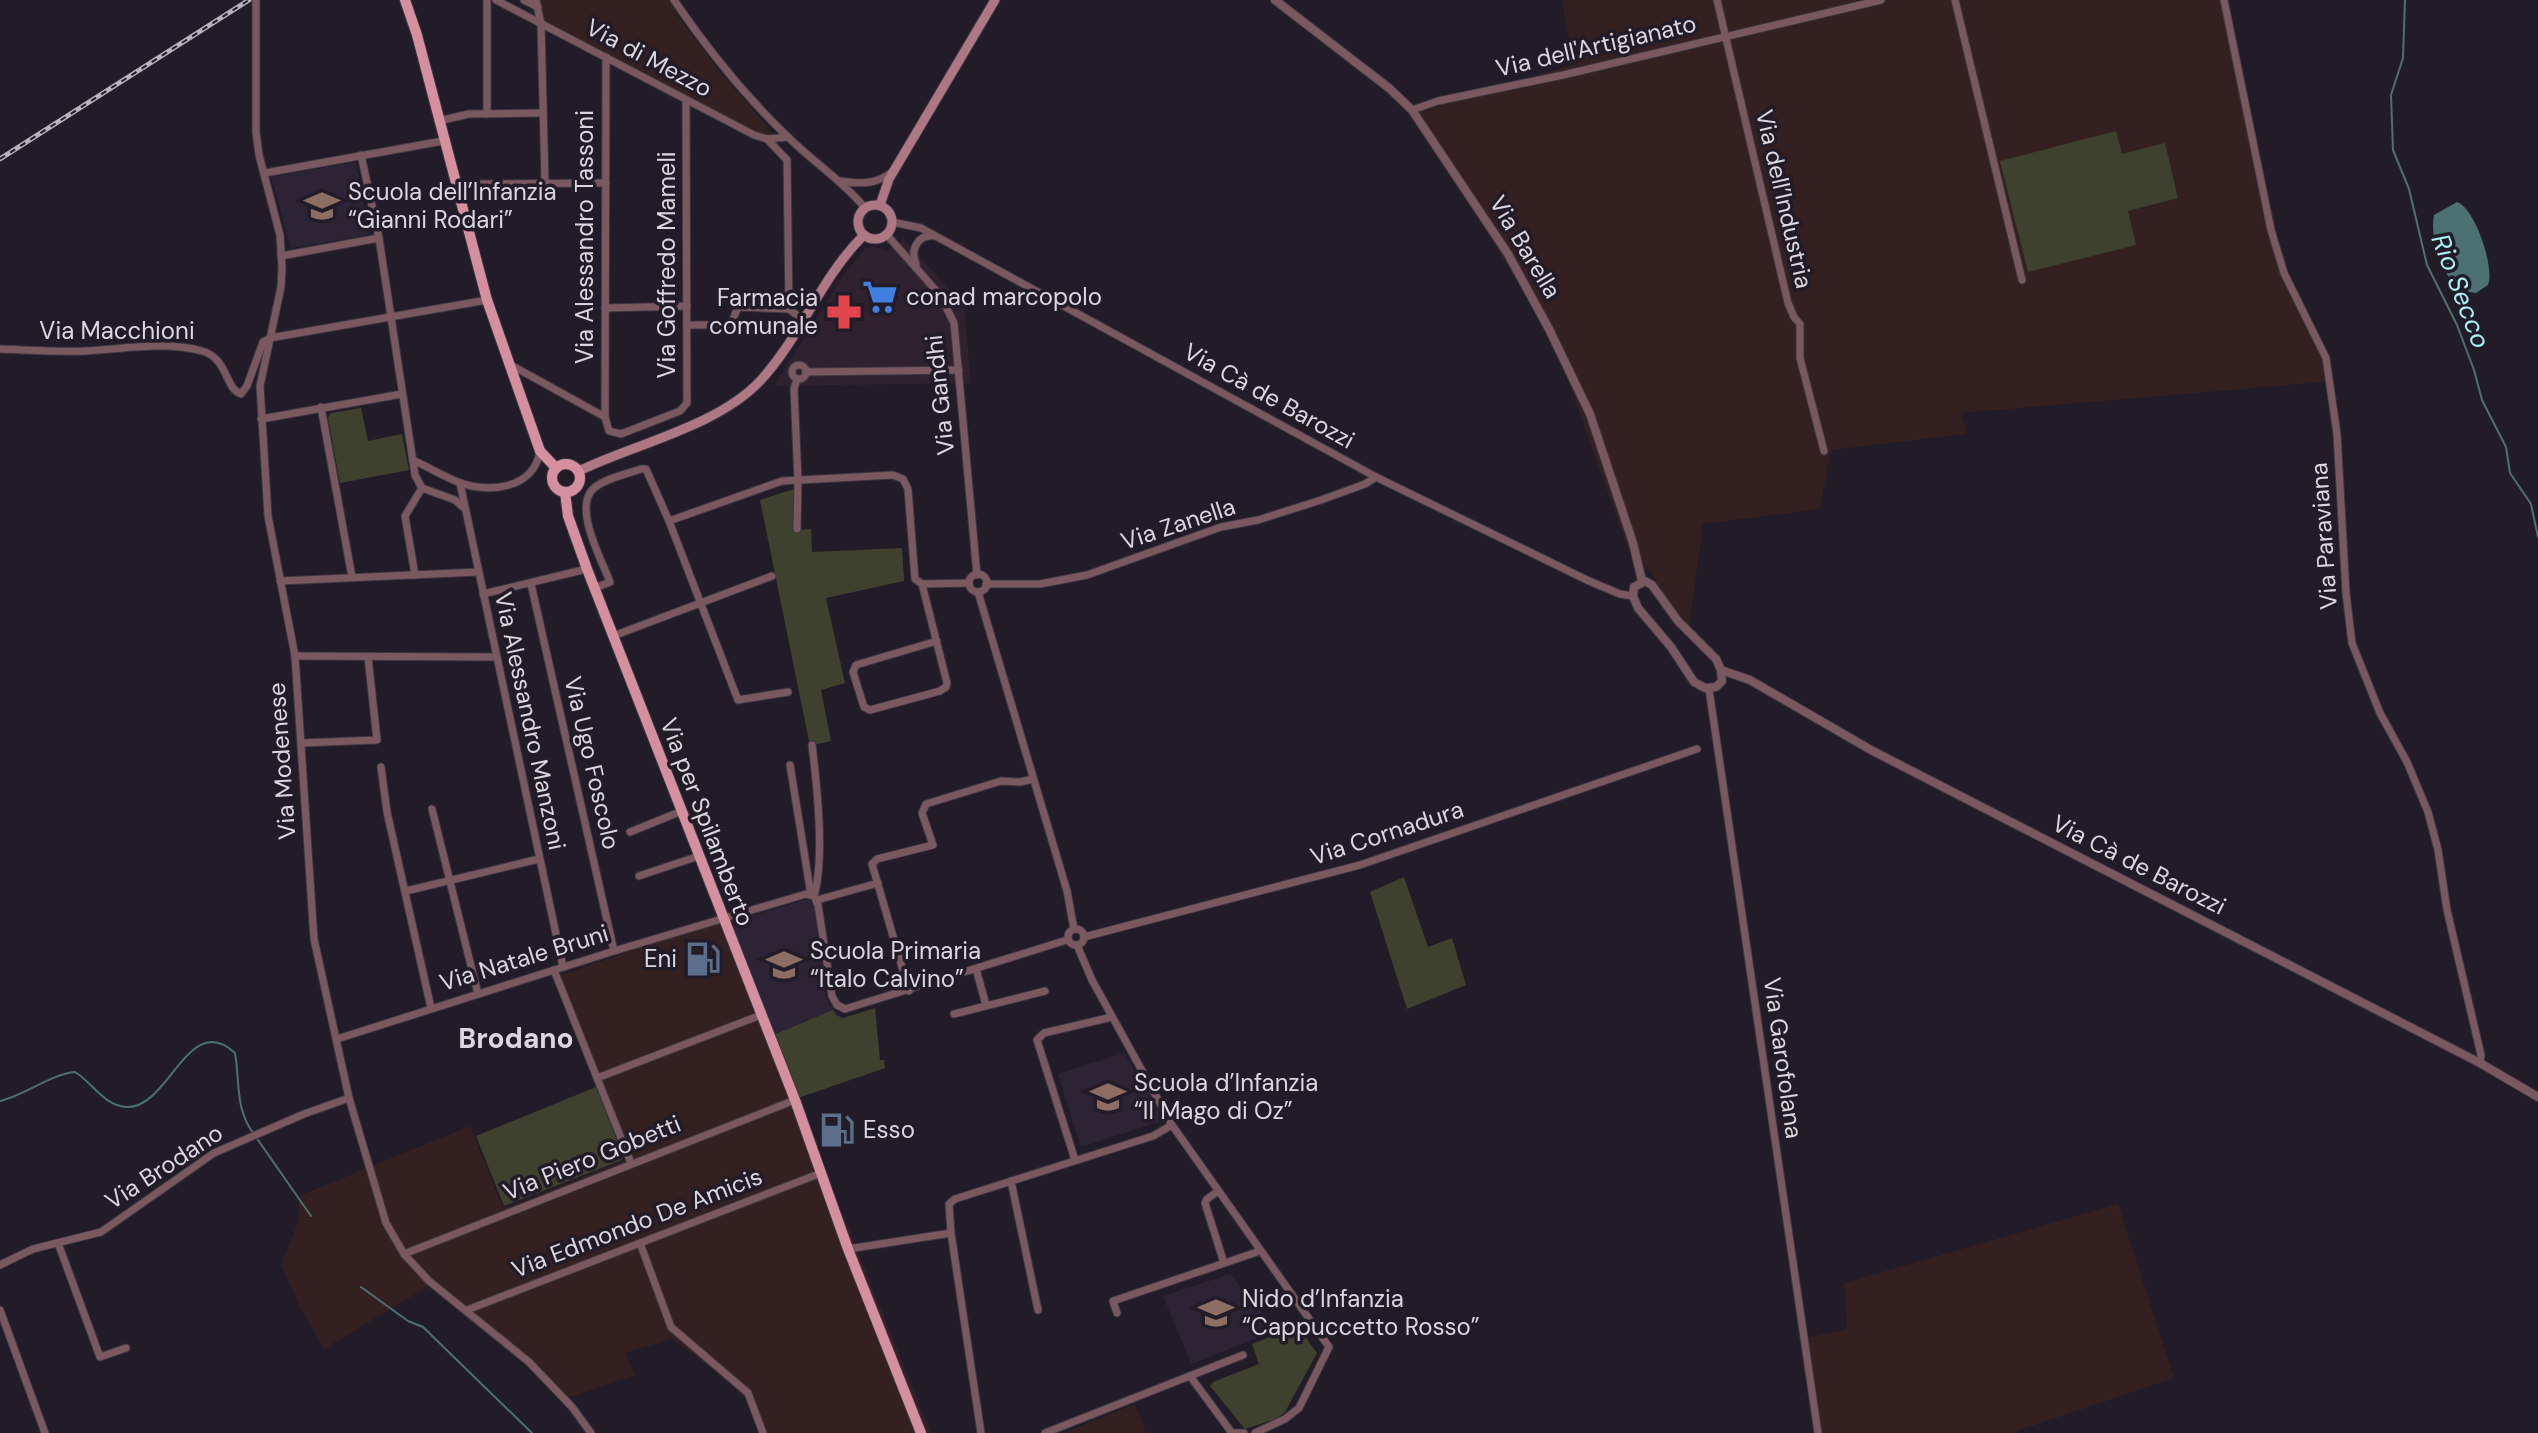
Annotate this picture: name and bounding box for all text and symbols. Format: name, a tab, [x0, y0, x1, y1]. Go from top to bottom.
street label: Via dell'Artigianato	[1493, 7, 1699, 84]
street label: Via di Mezzo	[581, 11, 718, 104]
street label: Via dell’Industria	[1749, 106, 1820, 291]
street label: Via Alessandro Tassoni	[569, 110, 600, 364]
street label: Via Goffredo Mameli	[651, 151, 682, 379]
place label: Scuola dell’Infanzia “Gianni Rodari”	[348, 176, 557, 235]
school or university icon: Scuola dell’Infanzia “Gianni Rodari”	[303, 187, 341, 225]
street label: Via Barella	[1483, 190, 1568, 304]
water label: Rio Secco	[2424, 229, 2498, 353]
supermarket icon: conad marcopolo	[861, 278, 899, 316]
place label: conad marcopolo	[906, 281, 1102, 312]
place label: Farmacia comunale	[709, 282, 818, 341]
pharmacy icon: Farmacia comunale	[825, 293, 863, 331]
street label: Via Macchioni	[39, 315, 195, 346]
street label: Via Gandhi	[918, 333, 961, 457]
street label: Via Cà de Barozzi	[1178, 336, 1360, 455]
street label: Via Paraviana	[2303, 461, 2344, 611]
street label: Via Zanella	[1117, 490, 1239, 557]
street label: Via Alessandro Manzoni	[488, 589, 573, 853]
street label: Via Ugo Foscolo	[558, 673, 627, 852]
street label: Via Modenese	[261, 681, 302, 841]
street label: Via per Spilamberto	[653, 713, 761, 930]
street label: Via Cornadura	[1306, 793, 1467, 872]
street label: Via Cà de Barozzi	[2047, 807, 2231, 922]
street label: Via Natale Bruni	[436, 917, 612, 998]
place label: Scuola Primaria “Italo Calvino”	[810, 935, 981, 994]
fuel station icon: Eni	[684, 940, 722, 978]
place label: Eni	[644, 943, 677, 974]
school or university icon: Scuola Primaria “Italo Calvino”	[765, 946, 803, 984]
street label: Via Garofolana	[1757, 975, 1810, 1140]
district label: Brodano	[458, 1020, 574, 1057]
place label: Scuola d’Infanzia “Il Mago di Oz”	[1134, 1067, 1318, 1126]
school or university icon: Scuola d’Infanzia “Il Mago di Oz”	[1089, 1078, 1127, 1116]
street label: Via Piero Gobetti	[498, 1108, 685, 1207]
fuel station icon: Esso	[818, 1111, 856, 1149]
place label: Esso	[863, 1114, 915, 1145]
street label: Via Brodano	[99, 1117, 229, 1216]
street label: Via Edmondo De Amicis	[507, 1160, 767, 1285]
place label: Nido d’Infanzia “Cappuccetto Rosso”	[1242, 1283, 1480, 1342]
school or university icon: Nido d’Infanzia “Cappuccetto Rosso”	[1197, 1294, 1235, 1332]

